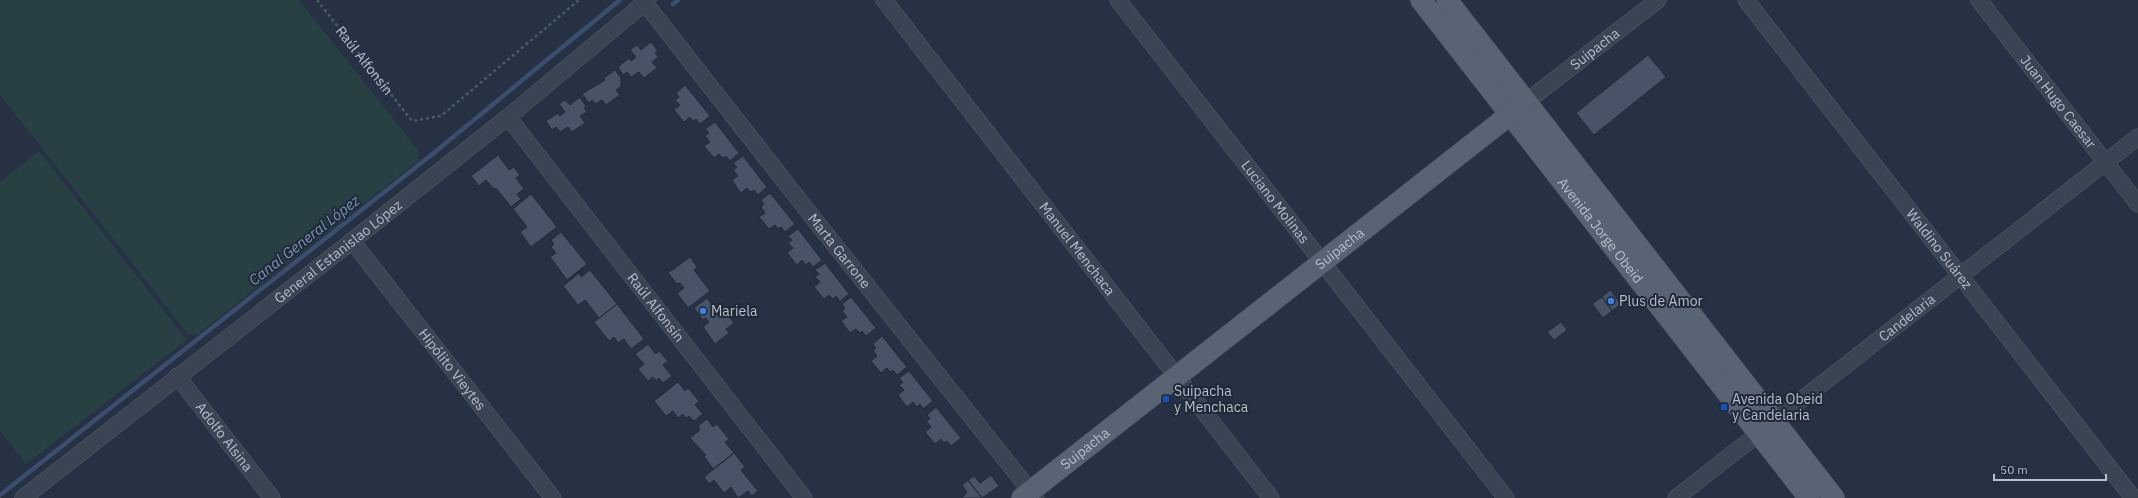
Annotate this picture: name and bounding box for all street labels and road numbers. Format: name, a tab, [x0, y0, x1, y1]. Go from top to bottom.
street label: Raúl Alfonsín	[332, 22, 397, 99]
street label: Suipacha	[1567, 24, 1624, 74]
street label: Juan Hugo Caesar	[2016, 51, 2100, 152]
street label: Luciano Molinas	[1237, 157, 1314, 247]
street label: Avenida Jorge Obeid	[1554, 174, 1647, 287]
street label: General Estanislao López	[271, 195, 406, 307]
street label: Manuel Menchaca	[1035, 198, 1120, 300]
street label: Waldino Suárez	[1902, 205, 1977, 293]
street label: Marta Garrone	[804, 210, 875, 292]
street label: Suipacha	[1311, 223, 1368, 273]
street label: Raúl Alfonsín	[623, 269, 688, 346]
street label: Candelaria	[1875, 289, 1939, 345]
street label: Hipólito Vieytes	[415, 325, 490, 414]
street label: Adolfo Alsina	[192, 398, 257, 475]
street label: Suipacha	[1057, 423, 1114, 473]

